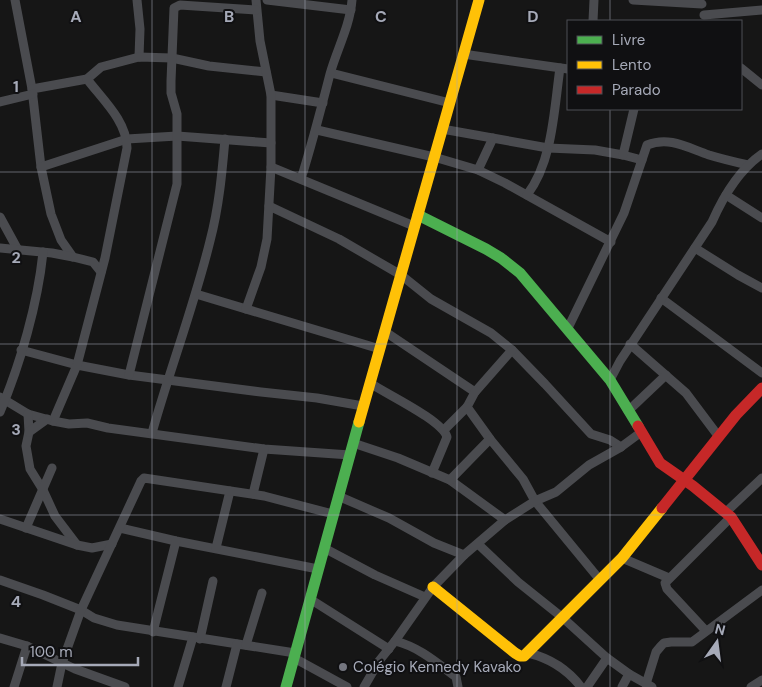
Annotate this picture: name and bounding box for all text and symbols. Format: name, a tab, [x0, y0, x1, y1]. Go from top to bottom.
text: A	[70, 6, 82, 27]
text: B	[224, 6, 234, 27]
text: C	[375, 6, 387, 27]
text: D	[527, 6, 539, 27]
legend	[567, 20, 742, 110]
text: Livre	[612, 30, 645, 50]
text: Lento	[612, 55, 651, 75]
text: 1	[13, 76, 19, 97]
text: Parado	[612, 80, 661, 100]
text: 2	[11, 247, 21, 268]
text: 3	[11, 419, 21, 440]
text: 4	[11, 591, 21, 612]
north arrow	[692, 617, 742, 667]
text: N	[713, 619, 727, 639]
scale bar	[22, 634, 139, 666]
text: 100 m	[30, 642, 73, 662]
place label: Colégio Kennedy Kavako	[353, 657, 522, 677]
marker: Colégio Kennedy Kavako	[337, 661, 349, 673]

